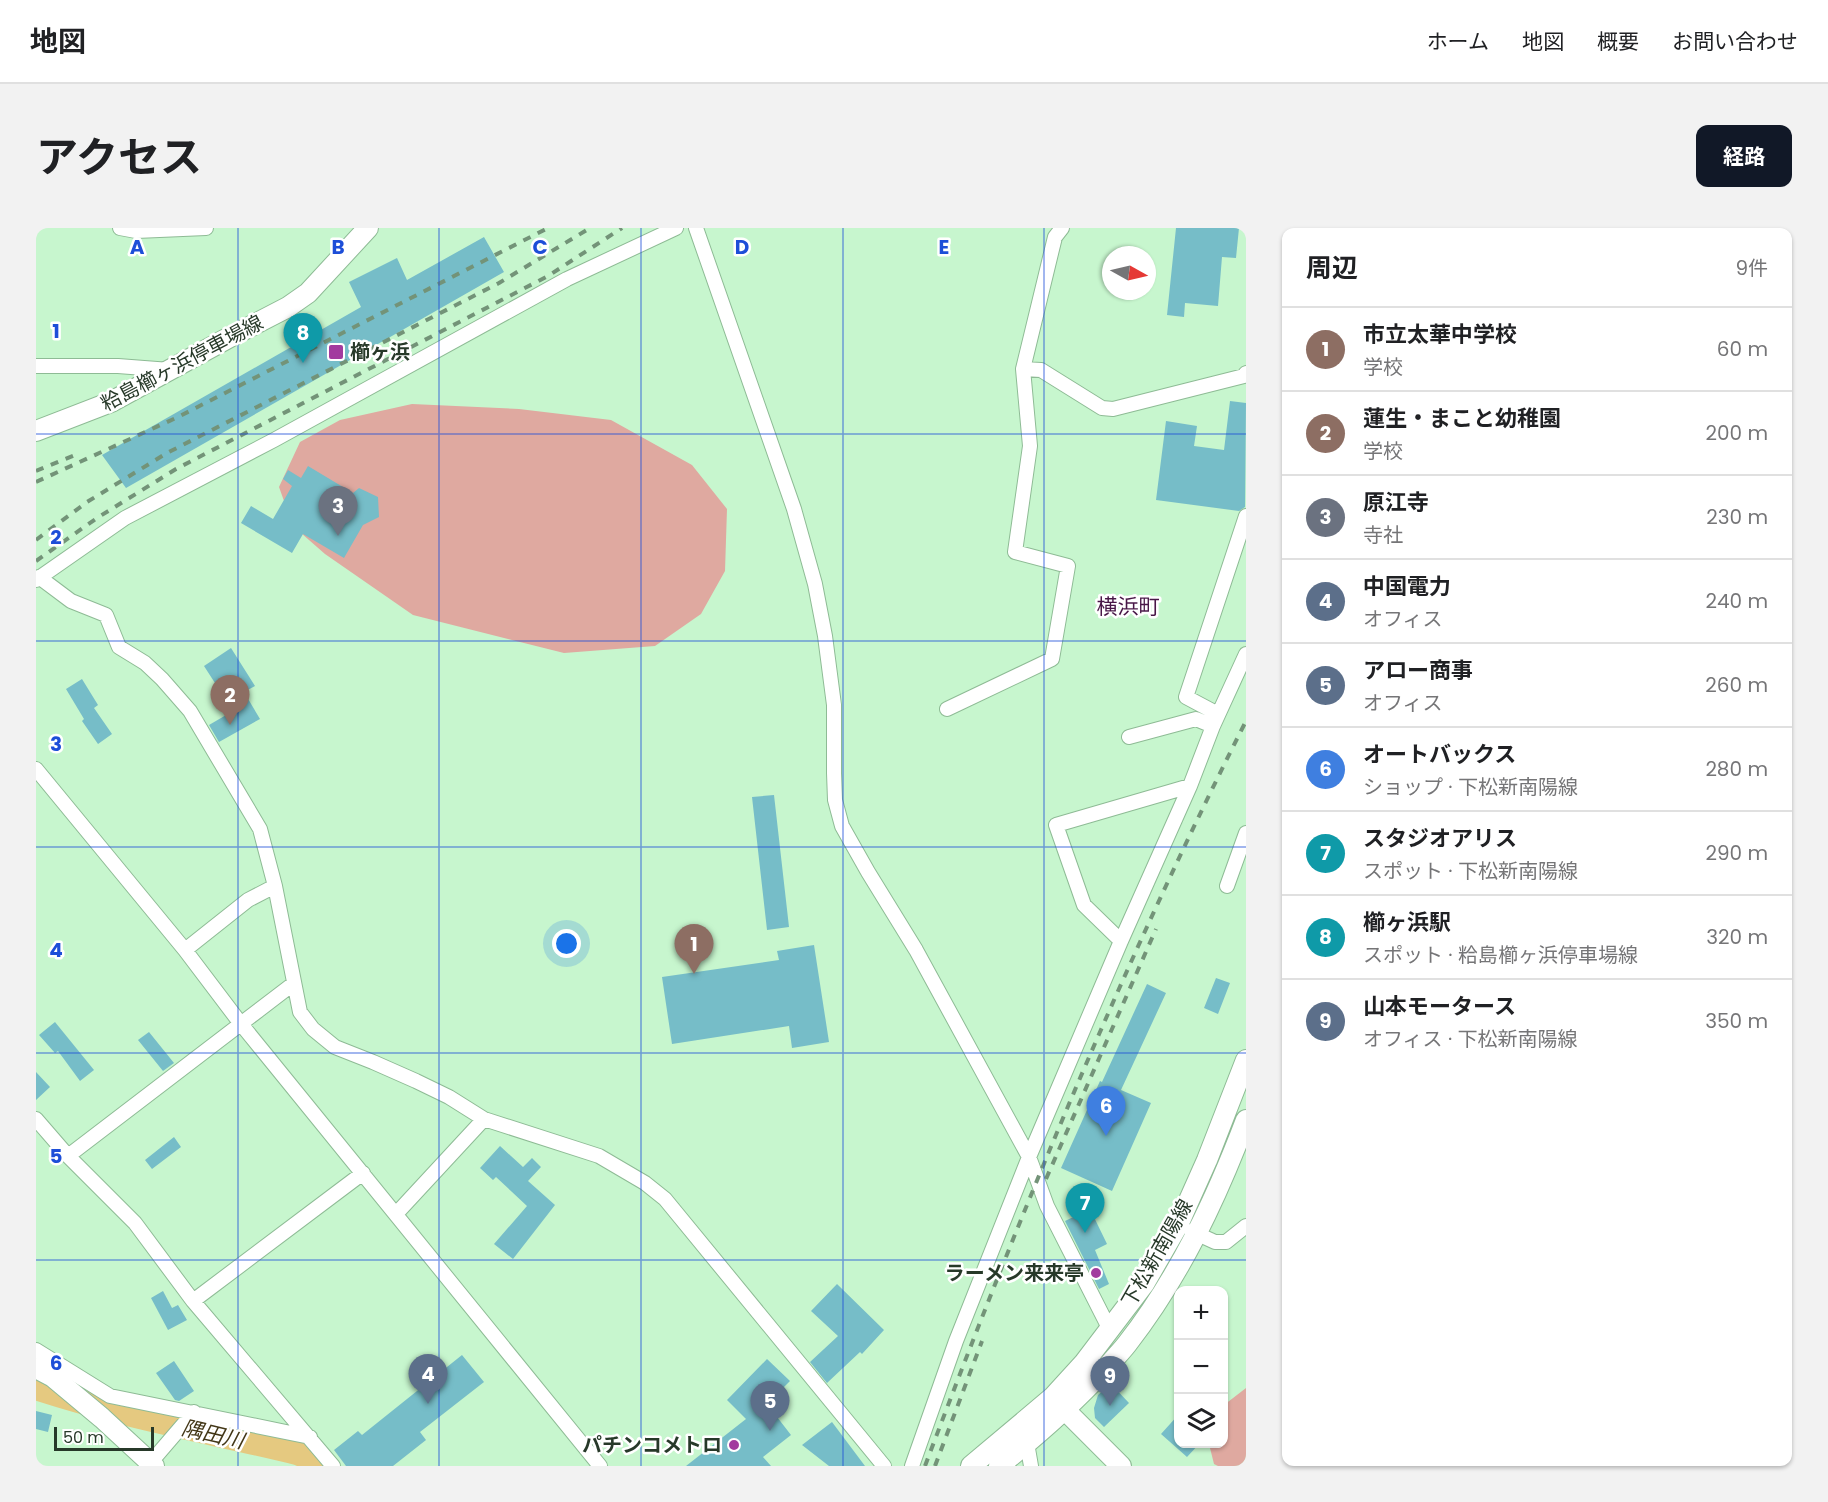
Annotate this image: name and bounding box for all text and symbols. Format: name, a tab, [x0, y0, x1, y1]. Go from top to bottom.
text: 地図	[30, 22, 86, 61]
text: ホーム	[1427, 27, 1489, 56]
text: 地図	[1522, 27, 1564, 56]
text: 概要	[1597, 27, 1639, 56]
text: お問い合わせ	[1672, 27, 1798, 56]
button: 経路	[1696, 125, 1792, 187]
text: アクセス	[36, 128, 202, 187]
text: A	[130, 233, 145, 261]
text: B	[331, 233, 345, 261]
text: C	[532, 233, 548, 261]
text: D	[735, 233, 749, 261]
text: E	[939, 233, 949, 261]
north arrow	[1102, 246, 1156, 300]
text: 周辺	[1306, 250, 1358, 286]
text: 9件	[1735, 254, 1768, 282]
street label: 粭島櫛ヶ浜停車場線	[96, 308, 268, 418]
pin: 8	[284, 314, 322, 363]
text: 1	[52, 317, 60, 345]
text: 市立太華中学校	[1363, 319, 1517, 350]
text: 1	[1322, 335, 1329, 363]
text: 60 m	[1717, 335, 1768, 363]
place label: 櫛ヶ浜	[350, 338, 410, 366]
marker: 櫛ヶ浜	[327, 343, 345, 361]
text: 学校	[1363, 353, 1403, 381]
text: 蓮生・まこと幼稚園	[1363, 403, 1561, 434]
text: 2	[1320, 419, 1331, 447]
text: 200 m	[1705, 419, 1768, 447]
text: 学校	[1363, 437, 1403, 465]
pin: 3	[318, 486, 358, 536]
text: 原江寺	[1363, 487, 1429, 518]
text: 3	[1319, 503, 1332, 531]
text: 230 m	[1706, 503, 1768, 531]
text: 寺社	[1363, 521, 1403, 549]
text: 2	[50, 523, 62, 551]
text: 中国電力	[1363, 571, 1451, 602]
text: 4	[1319, 587, 1332, 615]
text: 240 m	[1705, 587, 1768, 615]
district label: 横浜町	[1097, 592, 1160, 621]
text: オフィス	[1363, 605, 1443, 633]
text: アロー商事	[1363, 655, 1473, 686]
text: 5	[1319, 671, 1332, 699]
text: 260 m	[1705, 671, 1768, 699]
pin: 2	[210, 676, 250, 725]
text: オフィス	[1363, 689, 1443, 717]
text: 3	[50, 730, 62, 758]
text: オートバックス	[1363, 739, 1516, 770]
text: 6	[1319, 755, 1332, 783]
text: 280 m	[1705, 755, 1768, 783]
text: ショップ · 下松新南陽線	[1363, 773, 1578, 801]
text: スタジオアリス	[1363, 823, 1517, 854]
text: 7	[1320, 839, 1331, 867]
text: 290 m	[1705, 839, 1768, 867]
text: スポット · 下松新南陽線	[1363, 857, 1578, 885]
text: 櫛ヶ浜駅	[1363, 907, 1451, 938]
text: 8	[1319, 923, 1332, 951]
text: 320 m	[1706, 923, 1768, 951]
pin: 1	[674, 924, 714, 974]
your location	[552, 929, 581, 958]
text: 4	[49, 936, 63, 964]
text: スポット · 粭島櫛ヶ浜停車場線	[1363, 941, 1638, 969]
text: 山本モータース	[1363, 991, 1516, 1022]
text: 9	[1319, 1007, 1332, 1035]
text: 350 m	[1705, 1007, 1768, 1035]
text: オフィス · 下松新南陽線	[1363, 1025, 1578, 1053]
pin: 6	[1086, 1086, 1126, 1136]
text: 5	[50, 1142, 63, 1170]
pin: 7	[1066, 1184, 1104, 1233]
street label: 下松新南陽線	[1115, 1194, 1199, 1312]
place label: ラーメン来来亭	[945, 1259, 1084, 1287]
marker: ラーメン来来亭	[1089, 1266, 1103, 1280]
map controls	[1174, 1286, 1228, 1448]
button: +	[1174, 1286, 1228, 1340]
button: −	[1174, 1340, 1228, 1394]
text: 6	[50, 1349, 62, 1377]
pin: 4	[408, 1354, 448, 1404]
pin: 9	[1090, 1356, 1130, 1406]
pin: 5	[750, 1382, 790, 1431]
button: layers	[1174, 1394, 1228, 1448]
water label: 隅田川	[179, 1413, 249, 1456]
scale bar	[54, 1424, 154, 1452]
text: 50 m	[63, 1426, 104, 1449]
place label: パチンコメトロ	[582, 1431, 722, 1459]
marker: パチンコメトロ	[727, 1438, 741, 1452]

